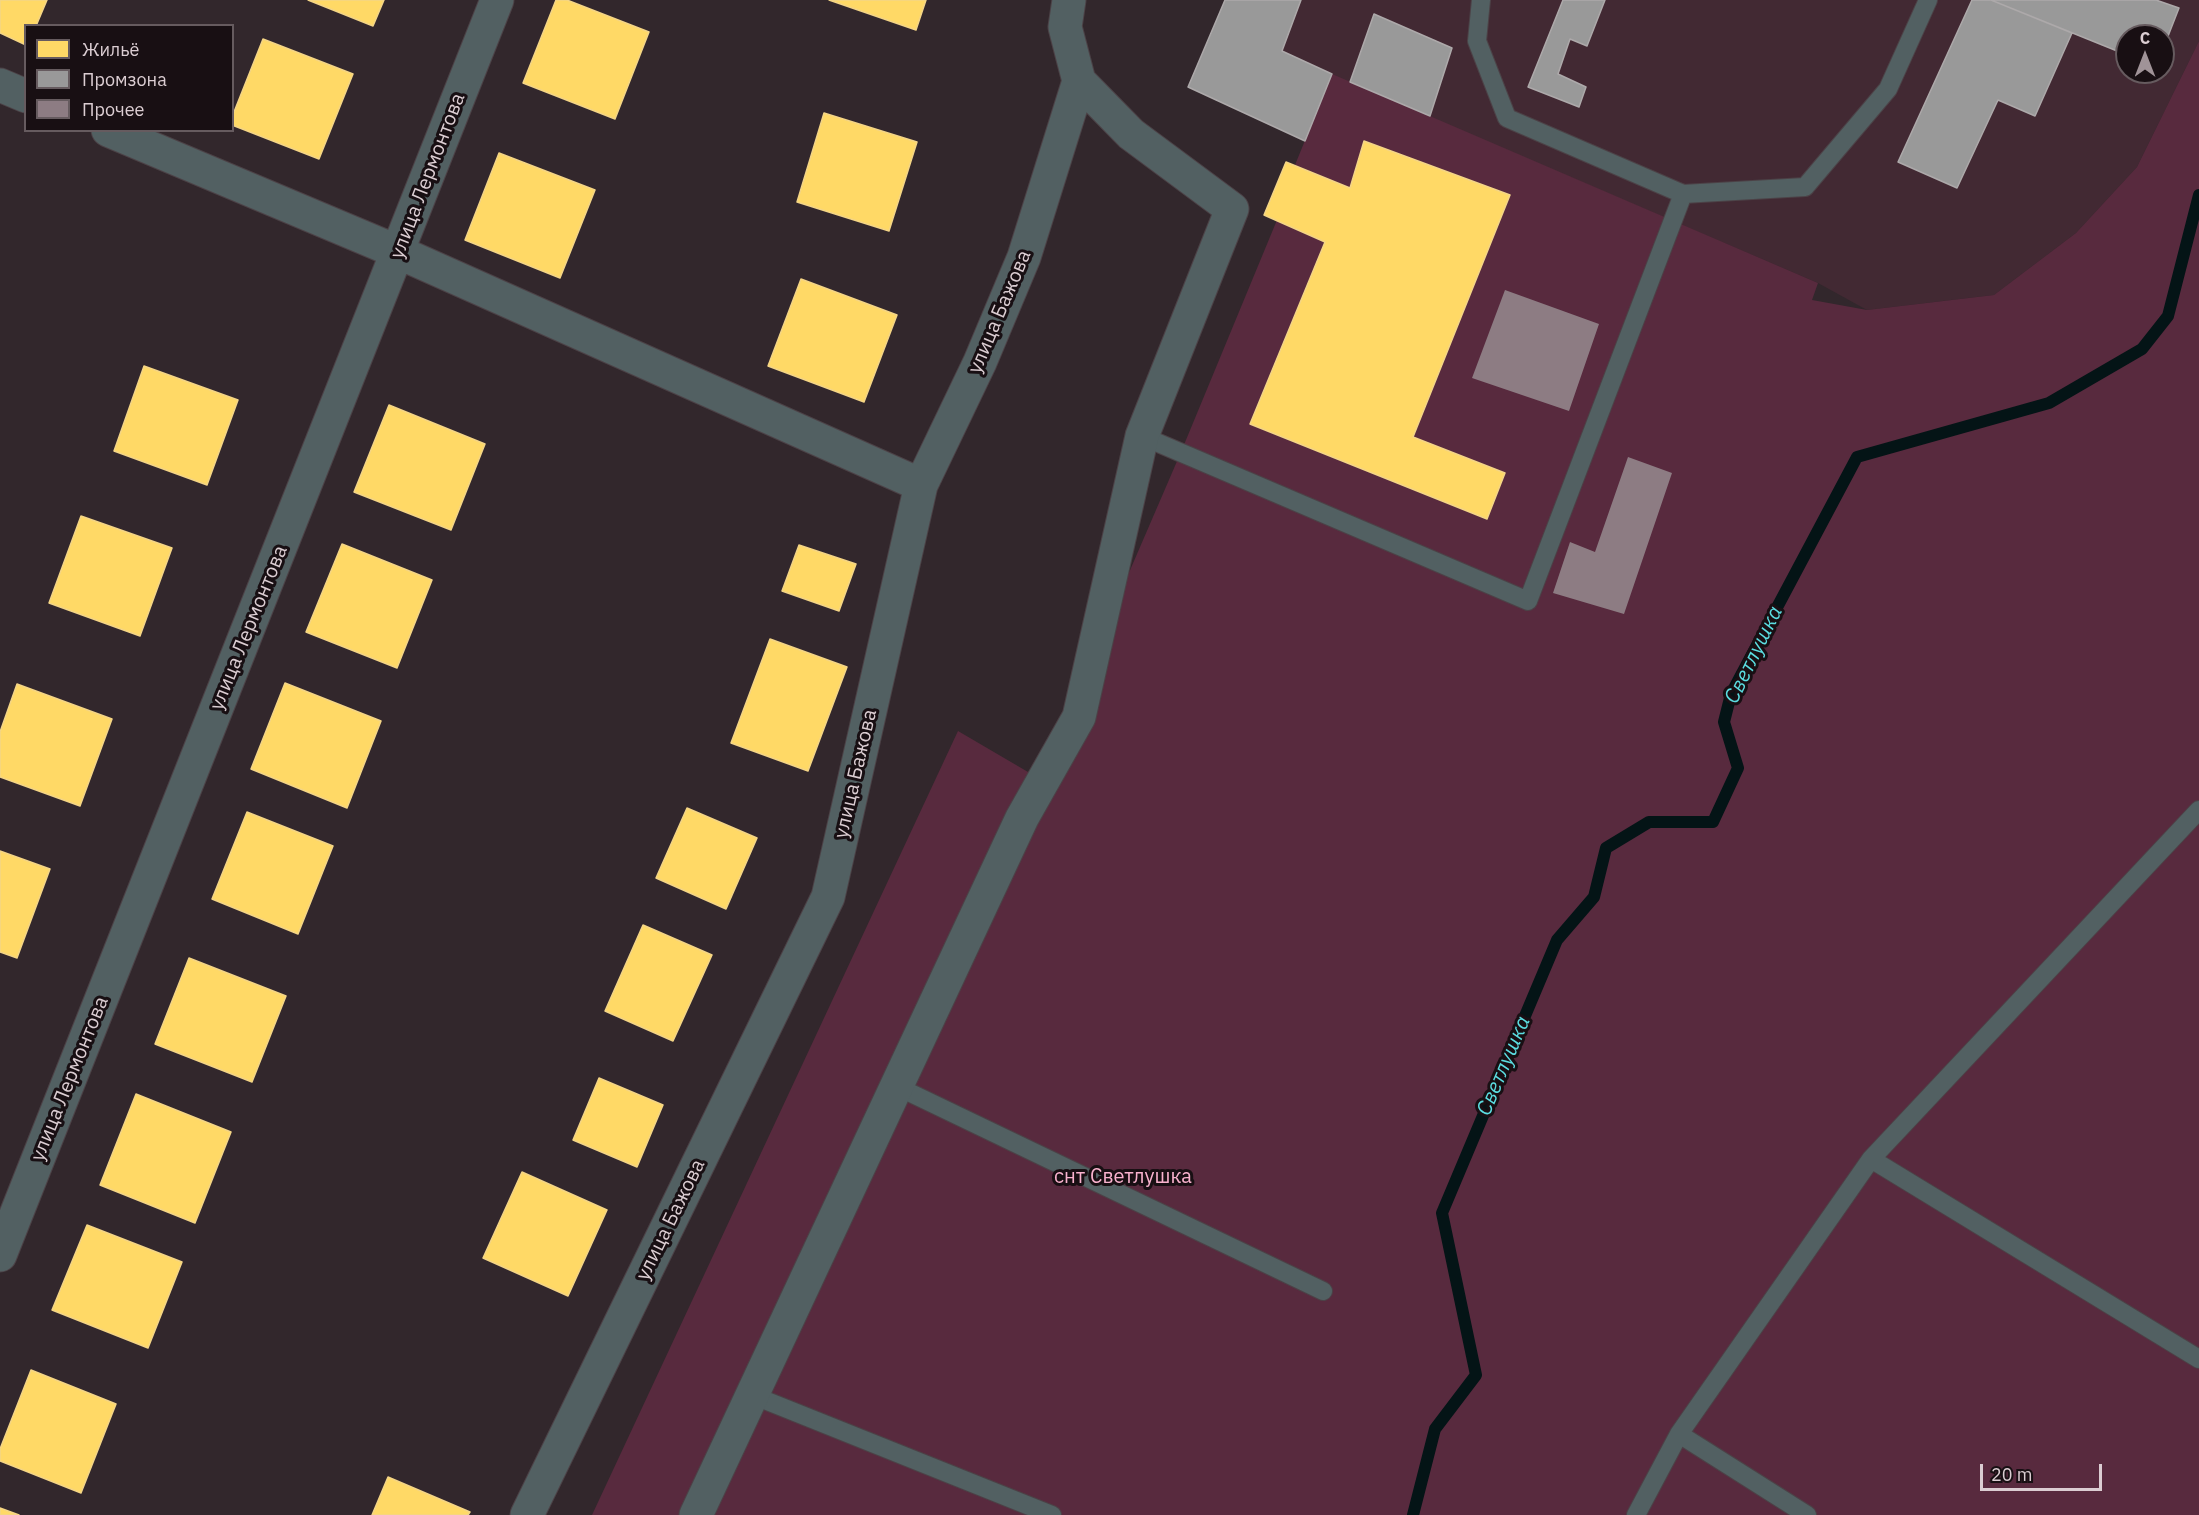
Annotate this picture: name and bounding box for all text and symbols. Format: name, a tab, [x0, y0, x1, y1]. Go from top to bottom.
legend	[24, 24, 234, 132]
north arrow	[2115, 24, 2175, 84]
text: С	[2140, 28, 2150, 48]
text: Жильё	[82, 38, 139, 61]
text: Промзона	[82, 68, 167, 91]
street label: улица Лермонтова	[385, 90, 471, 262]
text: Прочее	[82, 98, 144, 121]
street label: улица Бажова	[963, 247, 1037, 377]
street label: улица Лермонтова	[205, 542, 293, 714]
water label: Светлушка	[1720, 602, 1788, 708]
street label: улица Бажова	[830, 707, 882, 841]
street label: улица Лермонтова	[26, 993, 114, 1165]
water label: Светлушка	[1472, 1013, 1536, 1119]
street label: улица Бажова	[631, 1156, 711, 1284]
park label: снт Светлушка	[1054, 1165, 1192, 1189]
scale bar	[1983, 1452, 2104, 1490]
text: 20 m	[1991, 1463, 2033, 1486]

